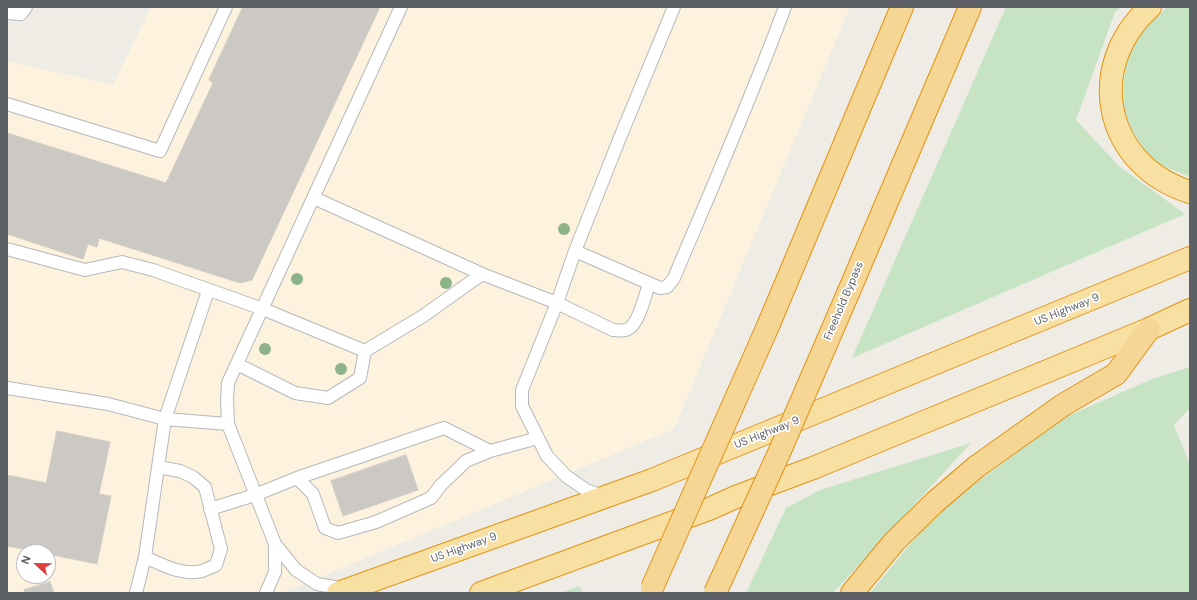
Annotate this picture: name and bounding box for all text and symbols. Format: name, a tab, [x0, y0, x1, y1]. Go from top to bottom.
street label: Freehold Bypass	[822, 260, 866, 342]
street label: US Highway 9	[1033, 291, 1101, 329]
street label: US Highway 9	[733, 414, 801, 452]
street label: US Highway 9	[429, 530, 499, 566]
north arrow	[16, 544, 56, 584]
text: N	[18, 554, 34, 566]

